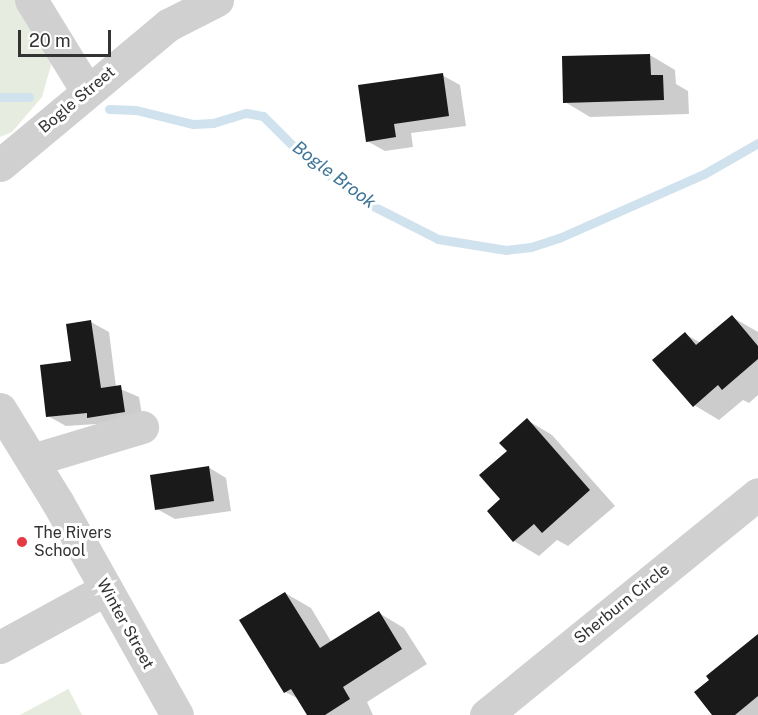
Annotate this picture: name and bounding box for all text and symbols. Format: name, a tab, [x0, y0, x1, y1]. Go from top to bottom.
scale bar	[21, 18, 114, 56]
text: 20 m	[29, 30, 71, 51]
street label: Bogle Street	[35, 62, 119, 138]
water label: Bogle Brook	[288, 137, 380, 213]
place label: The Rivers School	[34, 523, 112, 561]
marker: The Rivers School	[15, 535, 29, 549]
street label: Sherburn Circle	[571, 560, 673, 648]
street label: Winter Street	[92, 576, 158, 672]

